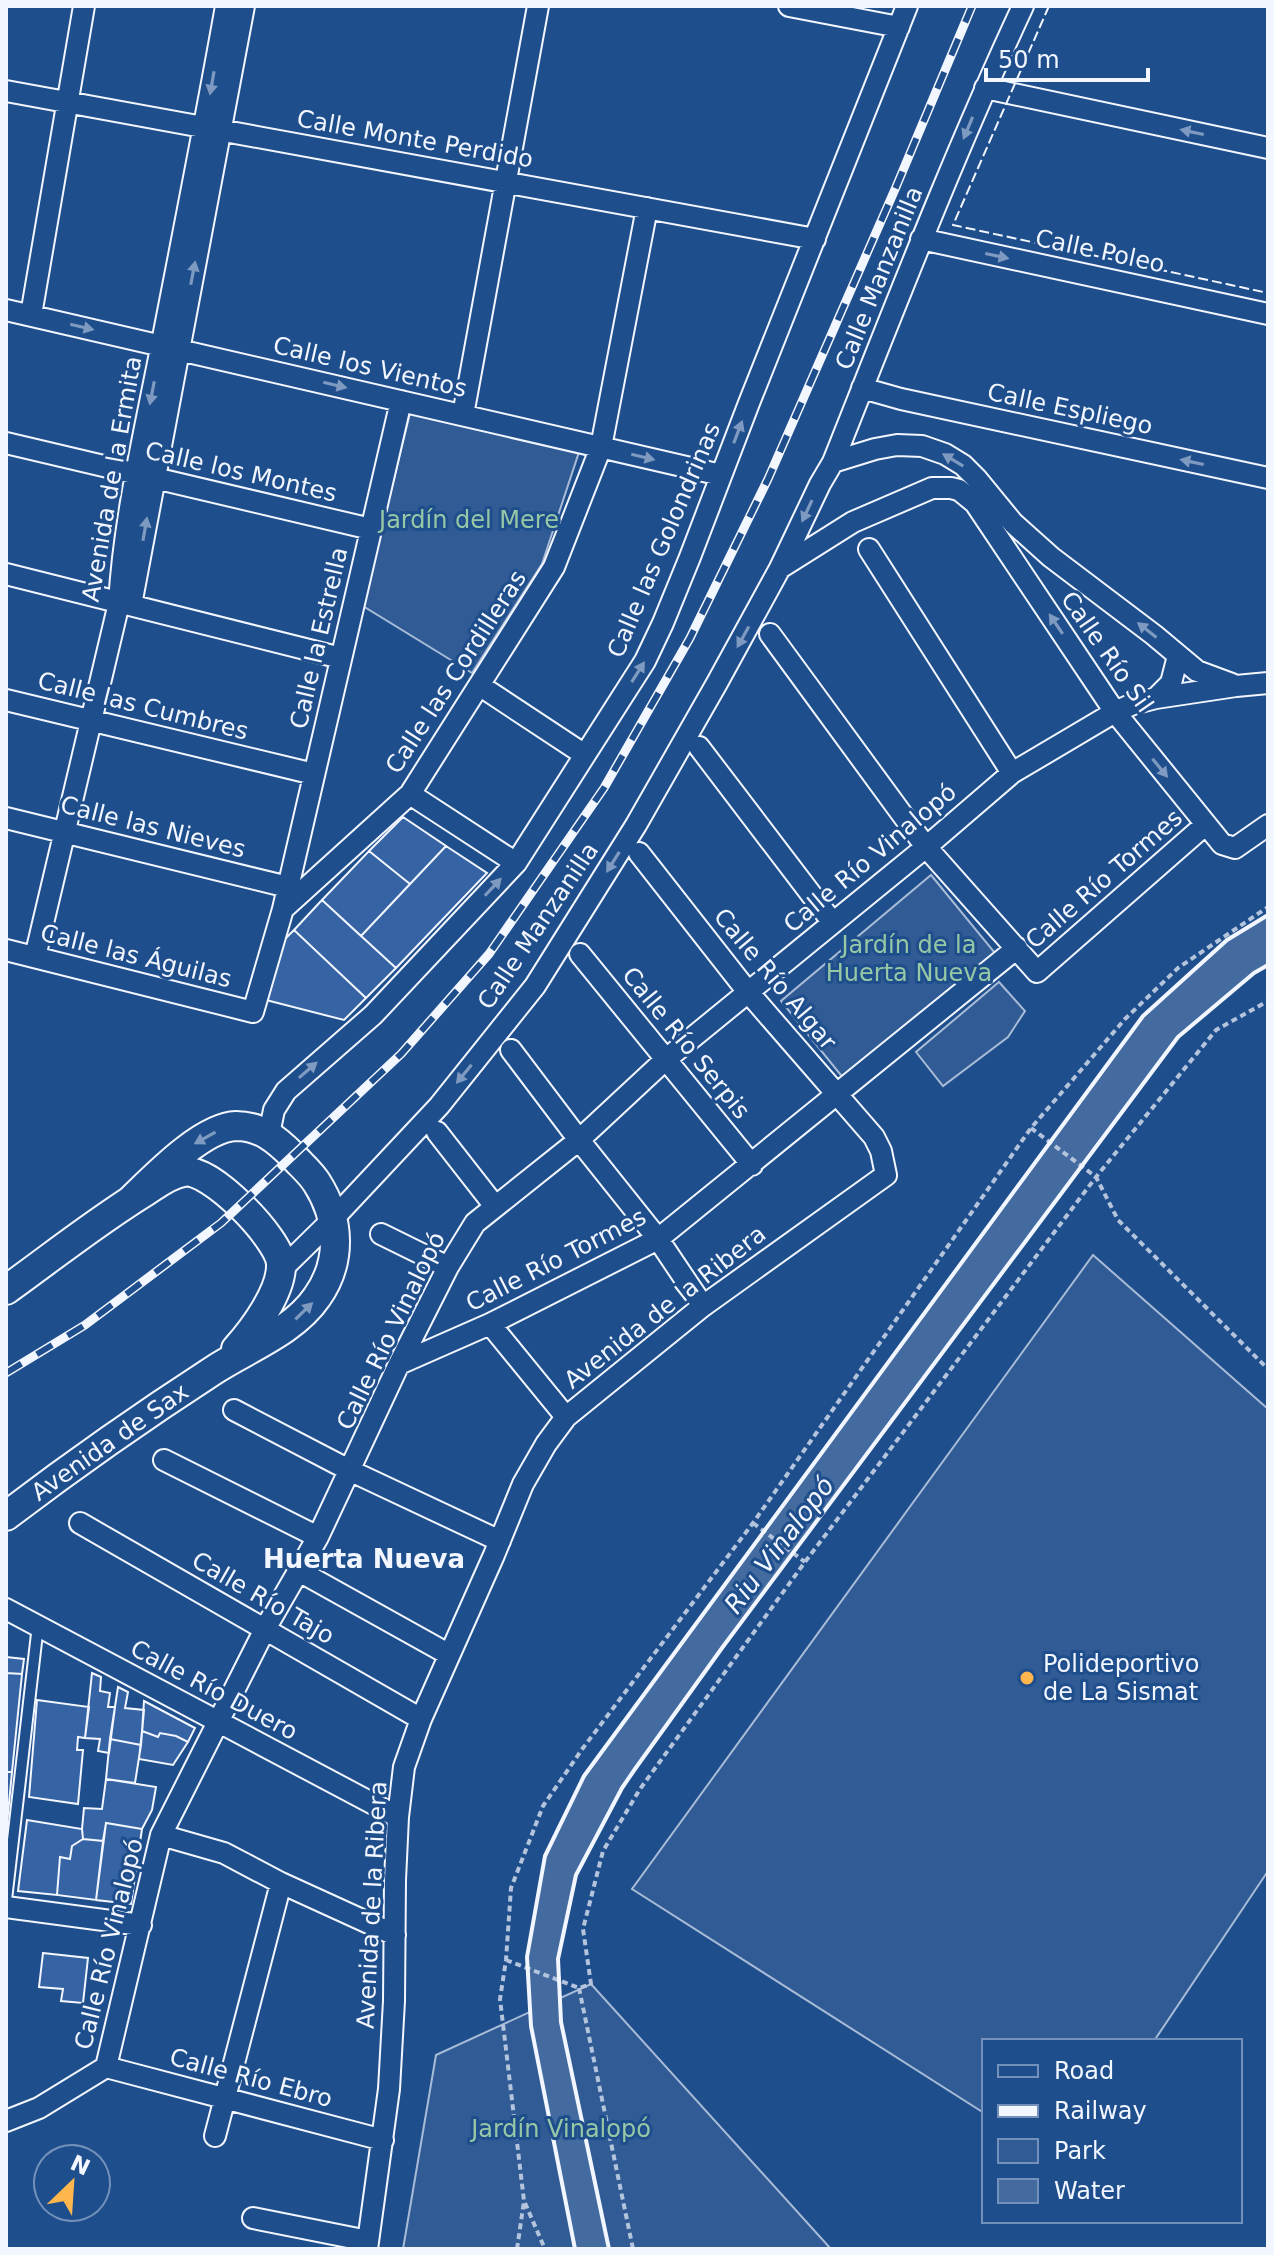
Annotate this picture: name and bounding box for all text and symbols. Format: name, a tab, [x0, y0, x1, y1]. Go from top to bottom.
scale bar	[986, 32, 1148, 82]
text: 50 m	[998, 46, 1060, 74]
one-way arrow	[206, 71, 218, 96]
street label: Calle Monte Perdido	[295, 104, 535, 174]
one-way arrow	[961, 116, 974, 140]
one-way arrow	[1179, 125, 1204, 138]
street label: Calle Manzanilla	[829, 182, 929, 374]
street label: Calle Poleo	[1033, 224, 1167, 278]
one-way arrow	[985, 250, 1010, 263]
one-way arrow	[188, 260, 200, 285]
one-way arrow	[70, 321, 95, 334]
street label: Calle los Vientos	[270, 331, 470, 403]
street label: Avenida de la Ermita	[77, 354, 147, 604]
street label: Calle Espliego	[985, 378, 1155, 440]
one-way arrow	[323, 380, 348, 392]
one-way arrow	[145, 381, 157, 406]
street label: Calle las Golondrinas	[602, 418, 726, 662]
one-way arrow	[732, 420, 745, 444]
street label: Calle los Montes	[142, 436, 340, 508]
one-way arrow	[631, 451, 656, 463]
one-way arrow	[942, 453, 964, 467]
one-way arrow	[1179, 455, 1204, 468]
one-way arrow	[800, 500, 814, 523]
park label: Jardín del Mere	[377, 506, 559, 534]
one-way arrow	[139, 516, 151, 541]
street label: Calle la Estrella	[285, 545, 353, 731]
street label: Calle las Cordilleras	[380, 565, 532, 779]
street label: Calle Río Sil	[1055, 586, 1159, 718]
one-way arrow	[1048, 613, 1063, 634]
one-way arrow	[1137, 623, 1157, 639]
one-way arrow	[736, 625, 750, 648]
one-way arrow	[630, 661, 644, 683]
street label: Calle las Cumbres	[35, 666, 251, 746]
one-way arrow	[1151, 758, 1168, 779]
street label: Calle Río Vinalopó	[778, 778, 962, 938]
street label: Calle las Nieves	[58, 790, 248, 864]
street label: Calle Río Tormes	[1020, 803, 1188, 955]
street label: Calle Manzanilla	[472, 837, 604, 1015]
one-way arrow	[606, 851, 620, 873]
one-way arrow	[483, 878, 501, 897]
street label: Calle Río Algar	[708, 903, 842, 1055]
street label: Calle las Águilas	[37, 918, 235, 993]
park label: Jardín de la Huerta Nueva	[826, 931, 992, 987]
street label: Calle Río Serpis	[616, 961, 756, 1125]
one-way arrow	[298, 1062, 318, 1079]
one-way arrow	[456, 1064, 473, 1084]
one-way arrow	[194, 1131, 217, 1145]
street label: Calle Río Tormes	[461, 1203, 651, 1317]
street label: Avenida de la Ribera	[559, 1220, 771, 1394]
street label: Calle Río Vinalopó	[331, 1228, 451, 1434]
one-way arrow	[294, 1302, 313, 1320]
street label: Avenida de Sax	[26, 1377, 194, 1507]
water label: Riu Vinalopó	[718, 1471, 840, 1619]
district label: Huerta Nueva	[263, 1544, 465, 1574]
street label: Calle Río Tajo	[187, 1546, 339, 1650]
street label: Calle Río Duero	[126, 1634, 302, 1746]
place label: Polideportivo de La Sismat	[1043, 1650, 1199, 1706]
marker: Polideportivo de La Sismat	[1018, 1669, 1036, 1687]
street label: Avenida de la Ribera	[352, 1780, 392, 2030]
street label: Calle Río Vinalopó	[69, 1836, 149, 2052]
legend	[982, 2039, 1242, 2223]
street label: Calle Río Ebro	[167, 2043, 335, 2113]
text: Road	[1054, 2057, 1114, 2085]
text: Railway	[1054, 2097, 1147, 2125]
park label: Jardín Vinalopó	[469, 2115, 651, 2143]
text: Park	[1054, 2137, 1106, 2165]
north arrow	[32, 2143, 112, 2223]
text: N	[67, 2150, 94, 2181]
text: Water	[1054, 2177, 1125, 2205]

